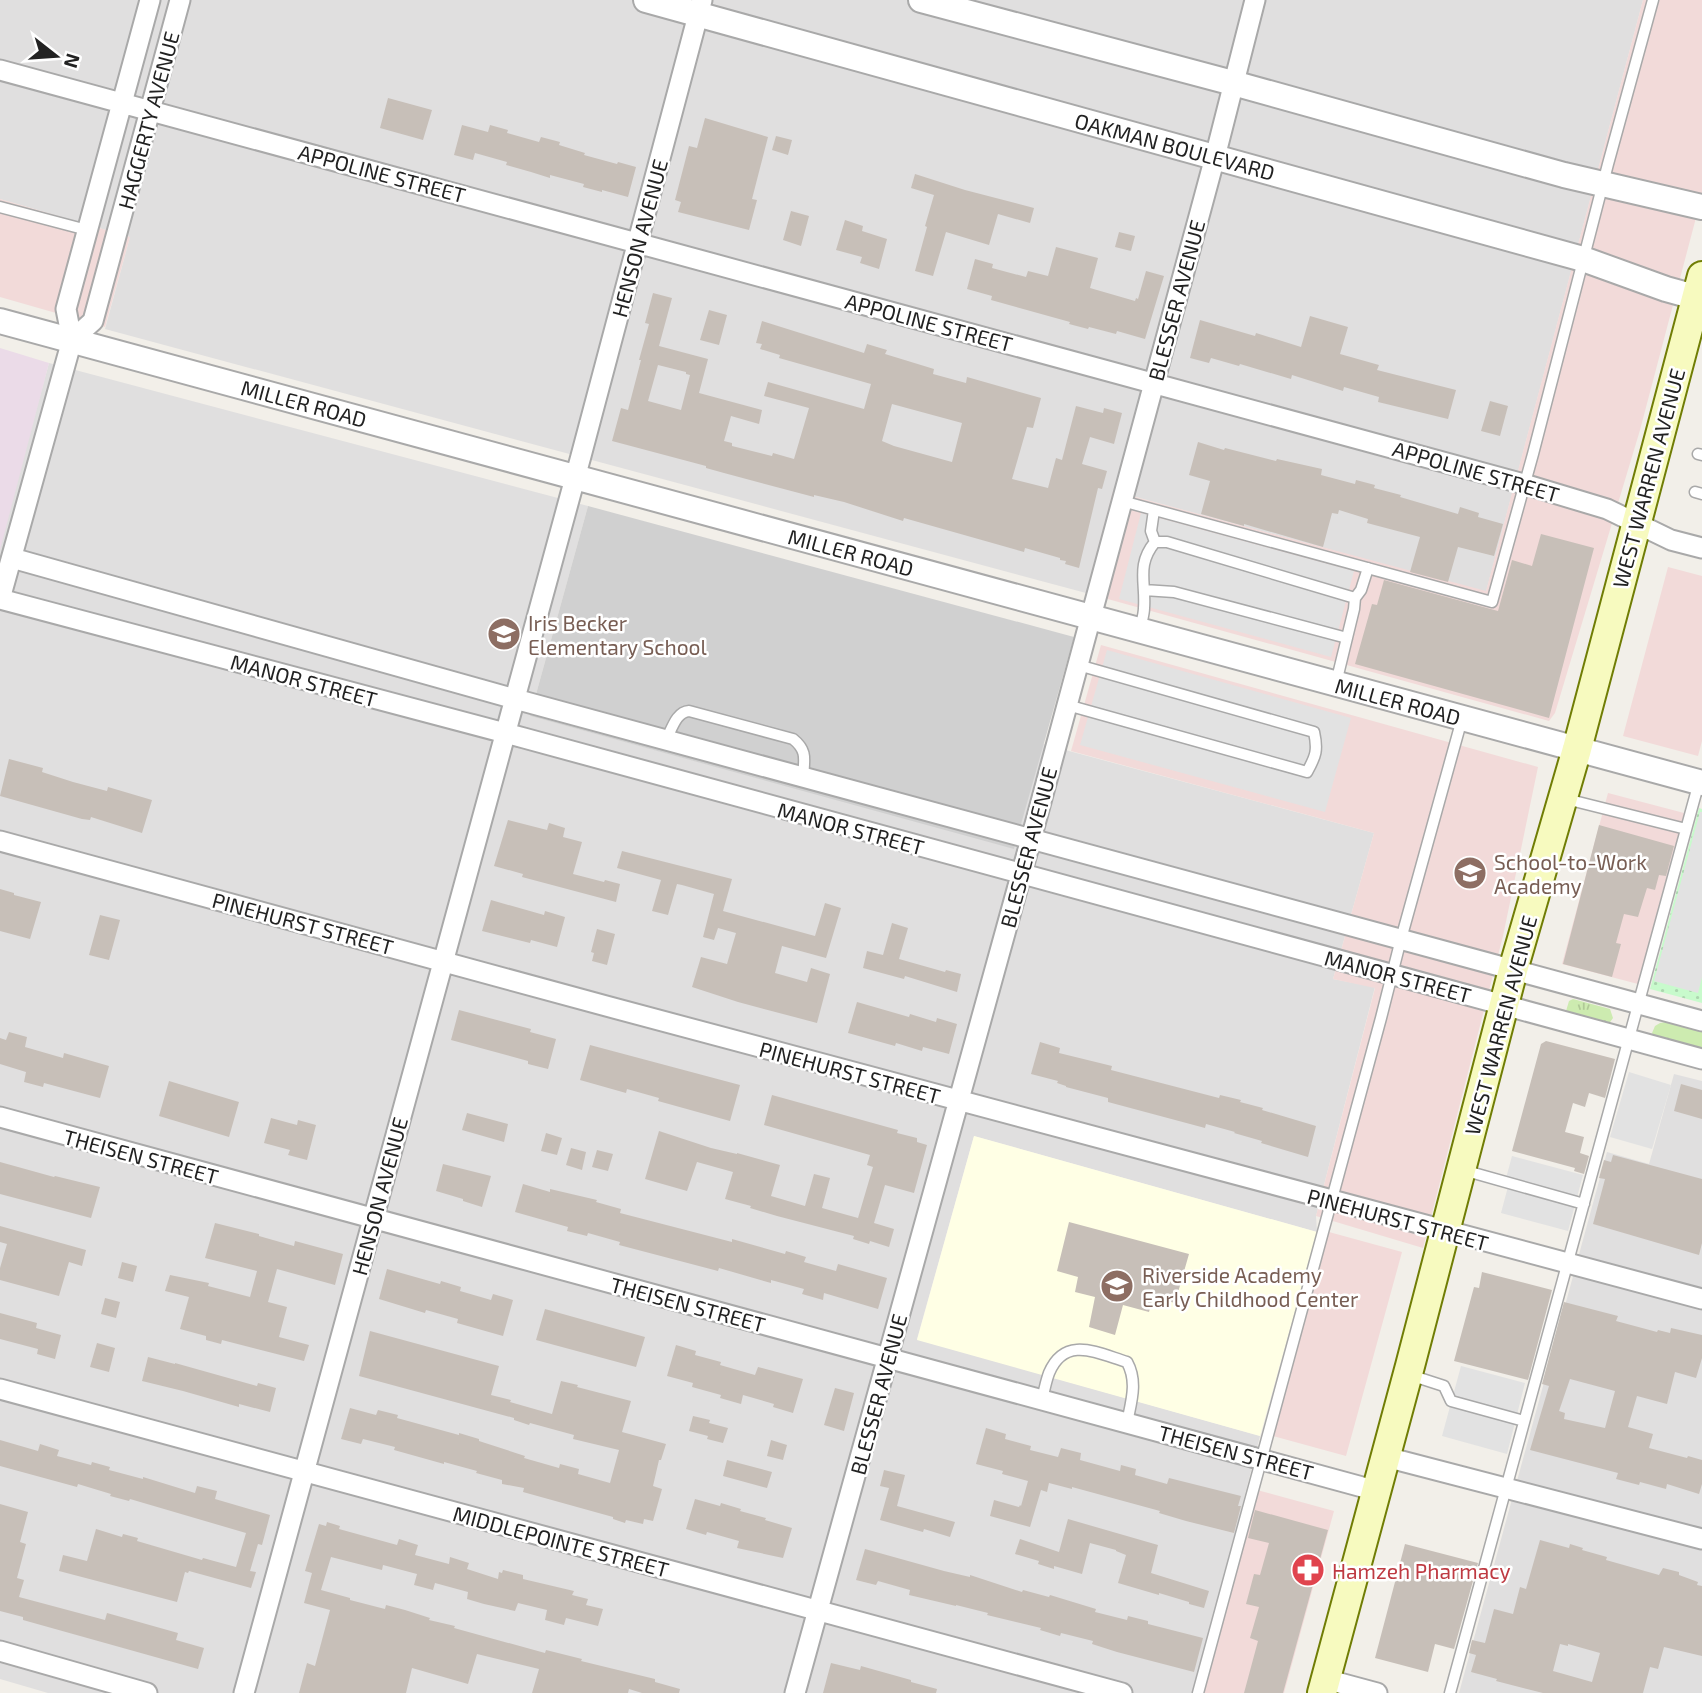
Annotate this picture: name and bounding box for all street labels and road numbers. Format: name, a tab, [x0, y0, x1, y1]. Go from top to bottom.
street label: HAGGERTY AVENUE	[112, 28, 184, 212]
street label: OAKMAN BOULEVARD	[1072, 107, 1278, 185]
street label: APPOLINE STREET	[296, 139, 468, 207]
street label: HENSON AVENUE	[606, 156, 672, 320]
street label: BLESSER AVENUE	[1143, 217, 1209, 383]
street label: APPOLINE STREET	[843, 288, 1015, 356]
street label: WEST WARREN AVENUE	[1607, 366, 1689, 590]
street label: MILLER ROAD	[239, 374, 369, 432]
street label: APPOLINE STREET	[1390, 435, 1562, 507]
street label: MILLER ROAD	[786, 523, 916, 581]
street label: MANOR STREET	[228, 648, 380, 712]
street label: MILLER ROAD	[1333, 672, 1463, 730]
street label: BLESSER AVENUE	[995, 764, 1061, 930]
street label: MANOR STREET	[775, 796, 927, 860]
street label: PINEHURST STREET	[210, 887, 396, 959]
street label: WEST WARREN AVENUE	[1459, 913, 1541, 1137]
street label: MANOR STREET	[1322, 944, 1474, 1008]
street label: PINEHURST STREET	[757, 1036, 943, 1108]
street label: HENSON AVENUE	[346, 1114, 412, 1278]
street label: THEISEN STREET	[61, 1123, 221, 1189]
street label: PINEHURST STREET	[1305, 1183, 1491, 1255]
street label: THEISEN STREET	[608, 1271, 768, 1337]
street label: BLESSER AVENUE	[845, 1311, 911, 1477]
street label: THEISEN STREET	[1156, 1419, 1316, 1485]
street label: MIDDLEPOINTE STREET	[450, 1500, 672, 1582]

